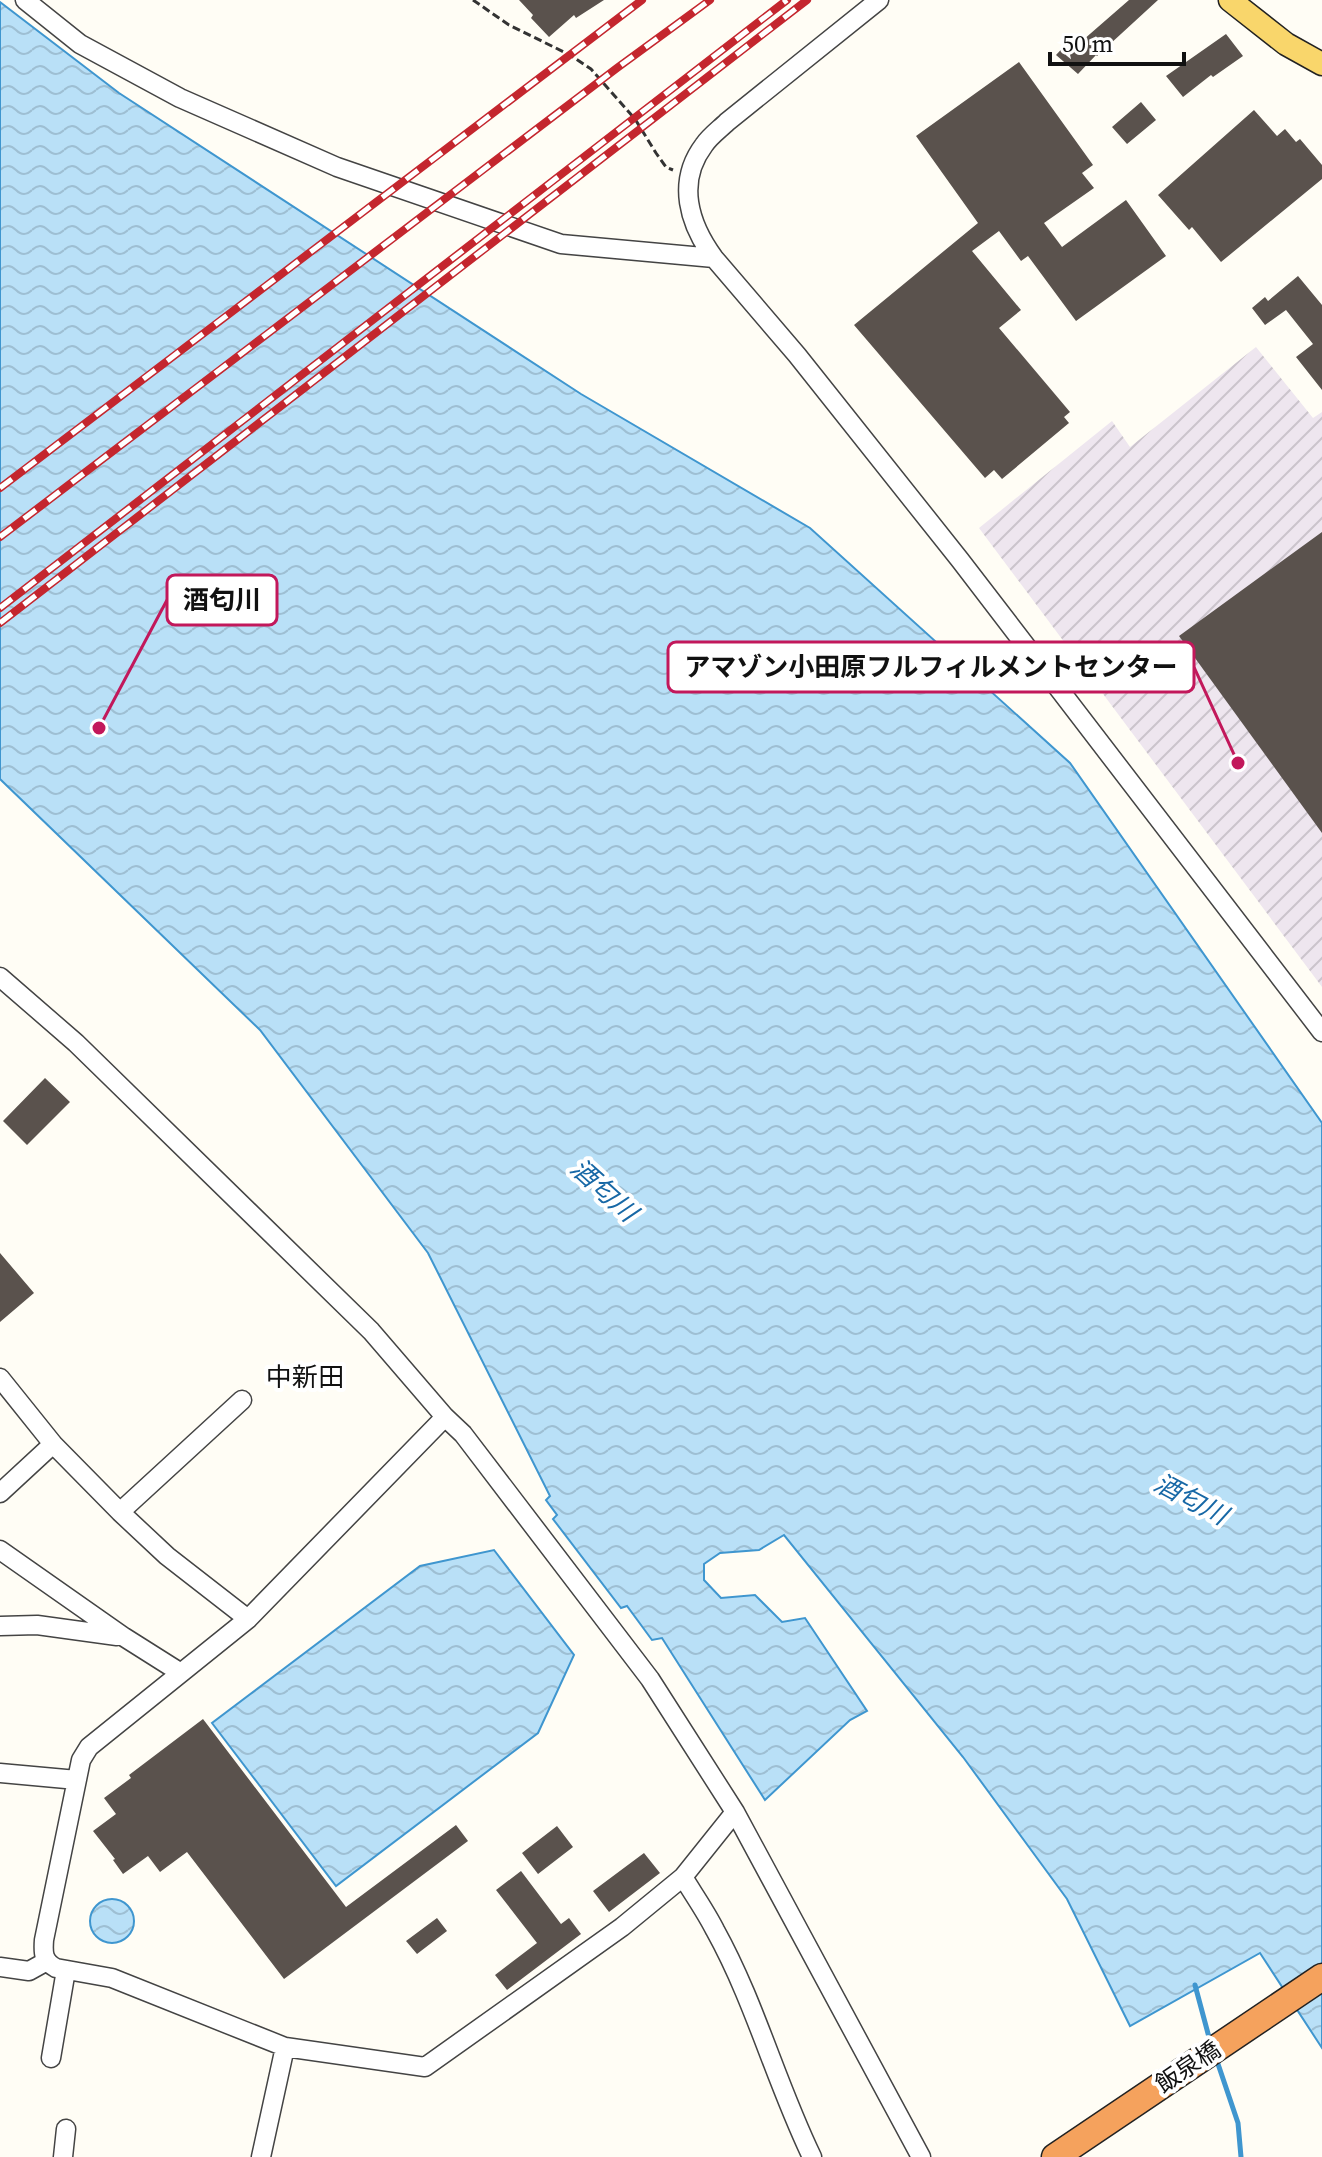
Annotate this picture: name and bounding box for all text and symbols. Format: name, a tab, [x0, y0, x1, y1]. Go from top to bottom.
scale bar	[1050, 16, 1184, 66]
text: 50 m	[1062, 27, 1113, 60]
callout: 酒匂川	[167, 575, 277, 625]
text: 酒匂川	[183, 582, 261, 618]
callout: アマゾン小田原フルフィルメントセンター	[668, 642, 1194, 692]
text: アマゾン小田原フルフィルメントセンター	[684, 649, 1178, 685]
water label: 酒匂川	[563, 1151, 647, 1231]
district label: 中新田	[266, 1359, 344, 1395]
water label: 酒匂川	[1148, 1465, 1237, 1535]
street label: 飯泉橋	[1149, 2033, 1227, 2100]

